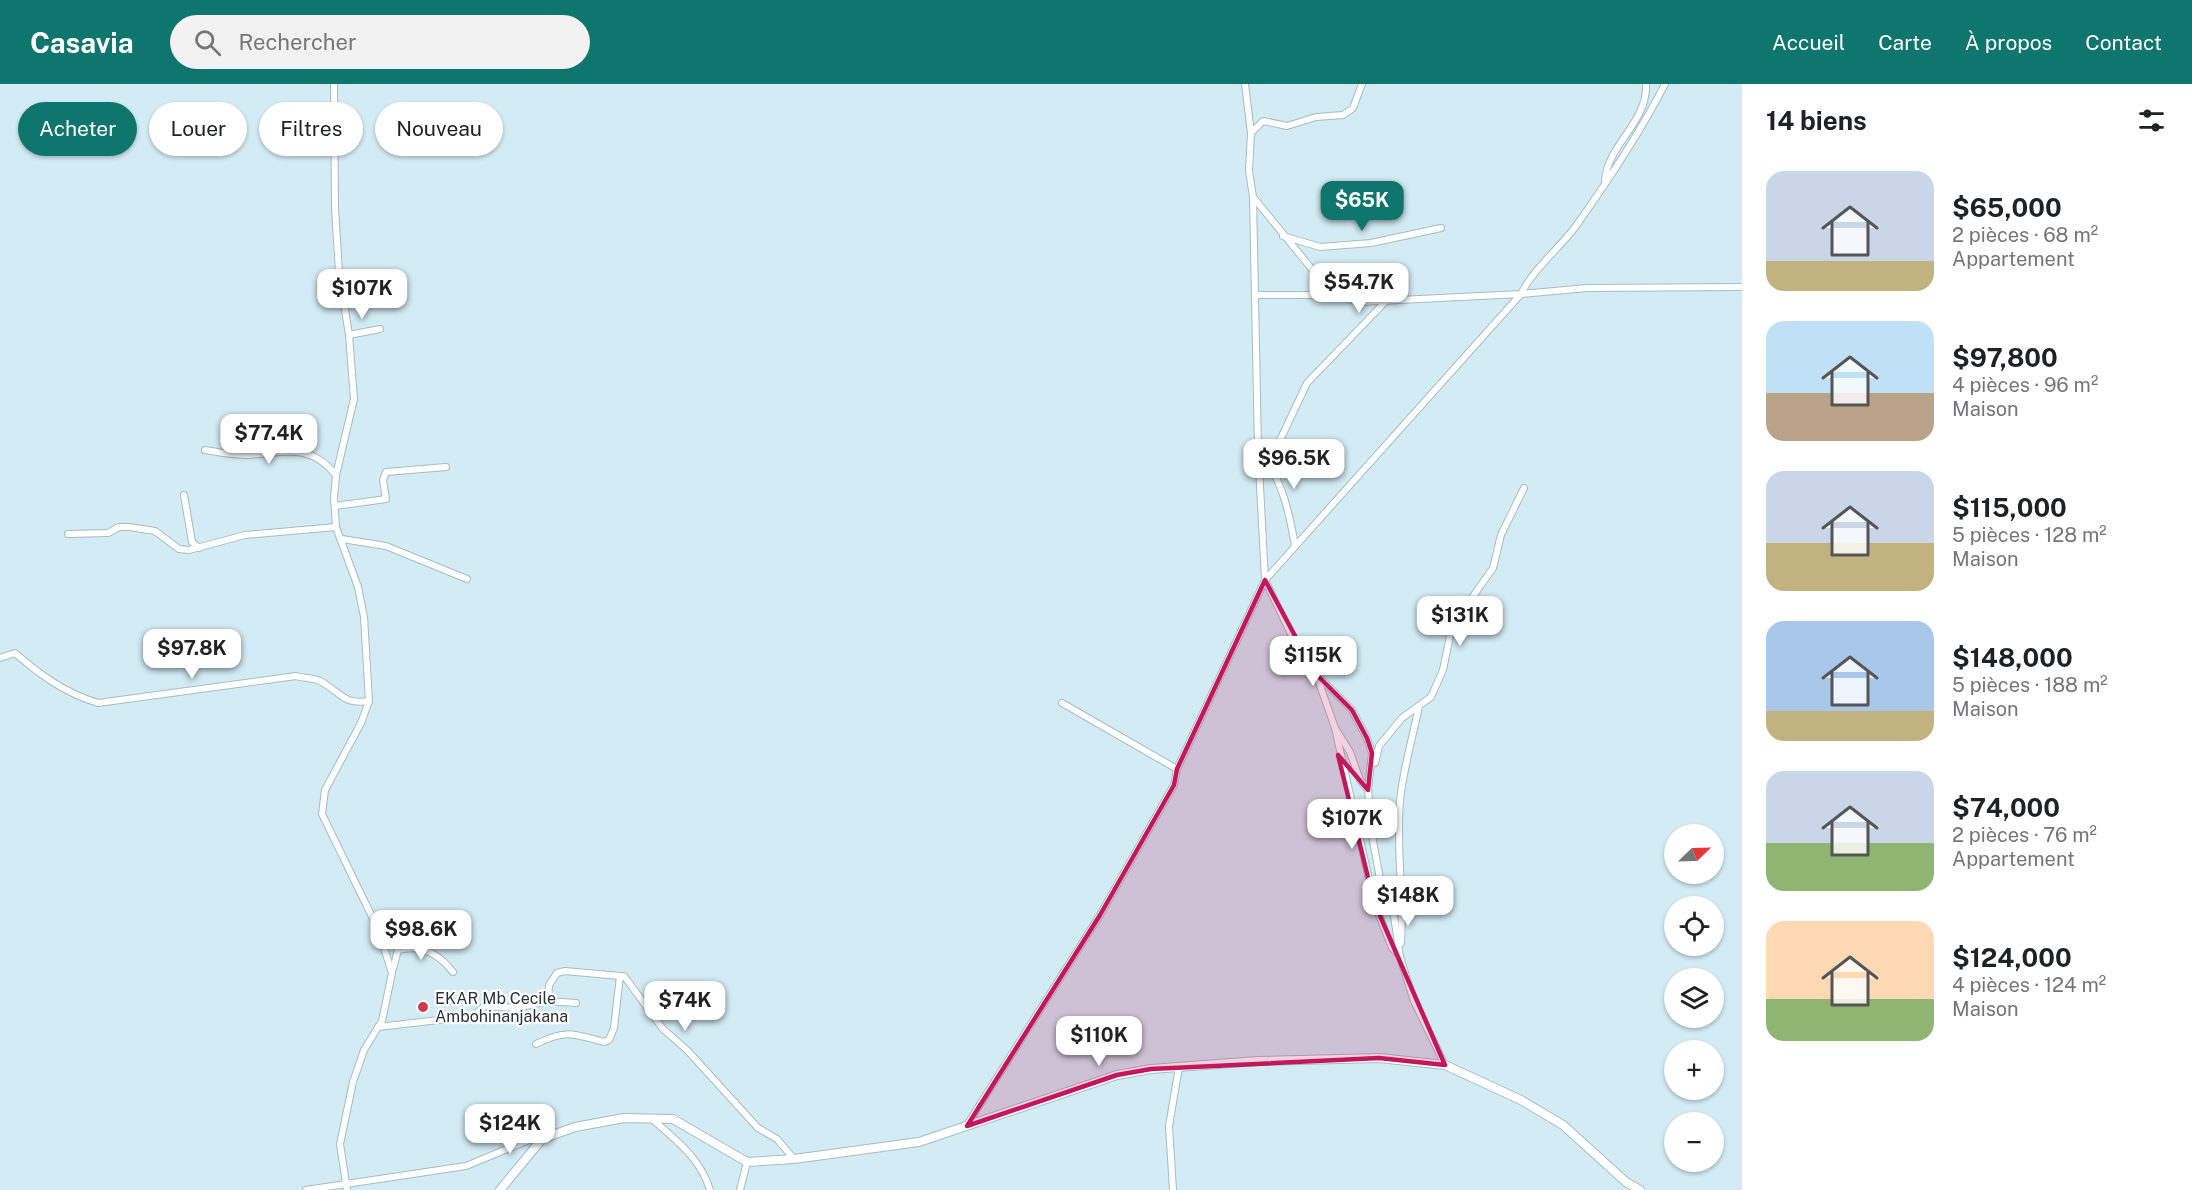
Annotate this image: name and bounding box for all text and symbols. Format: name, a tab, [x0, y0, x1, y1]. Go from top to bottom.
search box	[170, 15, 590, 69]
text: Casavia	[30, 26, 134, 59]
icon: search	[191, 26, 224, 59]
text: Rechercher	[239, 29, 356, 55]
text: Accueil	[1772, 30, 1845, 55]
text: Carte	[1878, 30, 1932, 55]
text: À propos	[1965, 30, 2052, 55]
text: Contact	[2085, 30, 2162, 55]
chip: Acheter	[18, 102, 137, 156]
chip: Louer	[149, 102, 247, 156]
chip: Filtres	[259, 102, 363, 156]
chip: Nouveau	[375, 102, 503, 156]
icon: filters	[2135, 104, 2168, 137]
text: 14 biens	[1766, 105, 1867, 136]
pin: $65K	[1326, 181, 1398, 232]
text: $65K	[1335, 188, 1389, 212]
text: $65,000	[1952, 192, 2062, 223]
icon: home	[1814, 195, 1886, 267]
text: 2 pièces · 68 m²	[1952, 223, 2098, 247]
text: Appartement	[1952, 247, 2075, 271]
pin: $54.7K	[1310, 263, 1408, 314]
pin: $107K	[320, 269, 404, 320]
text: $54.7K	[1324, 270, 1394, 294]
text: $107K	[331, 276, 393, 300]
text: $97,800	[1952, 342, 2058, 373]
icon: home	[1814, 345, 1886, 417]
text: 4 pièces · 96 m²	[1952, 373, 2098, 397]
text: Maison	[1952, 397, 2019, 421]
pin: $77.4K	[220, 414, 318, 465]
text: $77.4K	[234, 421, 304, 445]
pin: $96.5K	[1245, 439, 1343, 490]
text: $96.5K	[1257, 446, 1331, 470]
text: $115,000	[1952, 492, 2067, 523]
icon: home	[1814, 495, 1886, 567]
text: 5 pièces · 128 m²	[1952, 523, 2107, 547]
text: Maison	[1952, 547, 2019, 571]
pin: $131K	[1418, 596, 1502, 647]
text: $131K	[1431, 603, 1489, 627]
pin: $97.8K	[143, 629, 241, 680]
text: $97.8K	[157, 636, 227, 660]
pin: $115K	[1271, 636, 1355, 687]
text: $148,000	[1952, 642, 2073, 673]
text: $115K	[1284, 643, 1342, 667]
icon: home	[1814, 645, 1886, 717]
text: 5 pièces · 188 m²	[1952, 673, 2108, 697]
text: Maison	[1952, 697, 2019, 721]
text: $74,000	[1952, 792, 2060, 823]
icon: home	[1814, 795, 1886, 867]
pin: $107K	[1310, 799, 1394, 850]
text: $107K	[1321, 806, 1383, 830]
text: 2 pièces · 76 m²	[1952, 823, 2097, 847]
north arrow	[1664, 824, 1724, 884]
map controls	[1664, 824, 1724, 1172]
text: Appartement	[1952, 847, 2075, 871]
pin: $148K	[1366, 876, 1450, 927]
text: $148K	[1376, 883, 1440, 907]
button: locate	[1664, 896, 1724, 956]
pin: $98.6K	[372, 910, 470, 961]
text: $98.6K	[384, 917, 458, 941]
text: $124,000	[1952, 942, 2072, 973]
icon: home	[1814, 945, 1886, 1017]
button: layers	[1664, 968, 1724, 1028]
text: 4 pièces · 124 m²	[1952, 973, 2106, 997]
pin: $74K	[649, 981, 721, 1032]
text: $74K	[658, 988, 712, 1012]
place label: EKAR Mb Cecile Ambohinanjakana	[435, 989, 568, 1026]
text: Maison	[1952, 997, 2019, 1021]
marker: EKAR Mb Cecile Ambohinanjakana	[416, 1000, 430, 1014]
pin: $110K	[1057, 1016, 1141, 1067]
text: $110K	[1070, 1023, 1128, 1047]
button: +	[1664, 1040, 1724, 1100]
pin: $124K	[468, 1104, 552, 1155]
text: $124K	[479, 1111, 541, 1135]
button: −	[1664, 1112, 1724, 1172]

